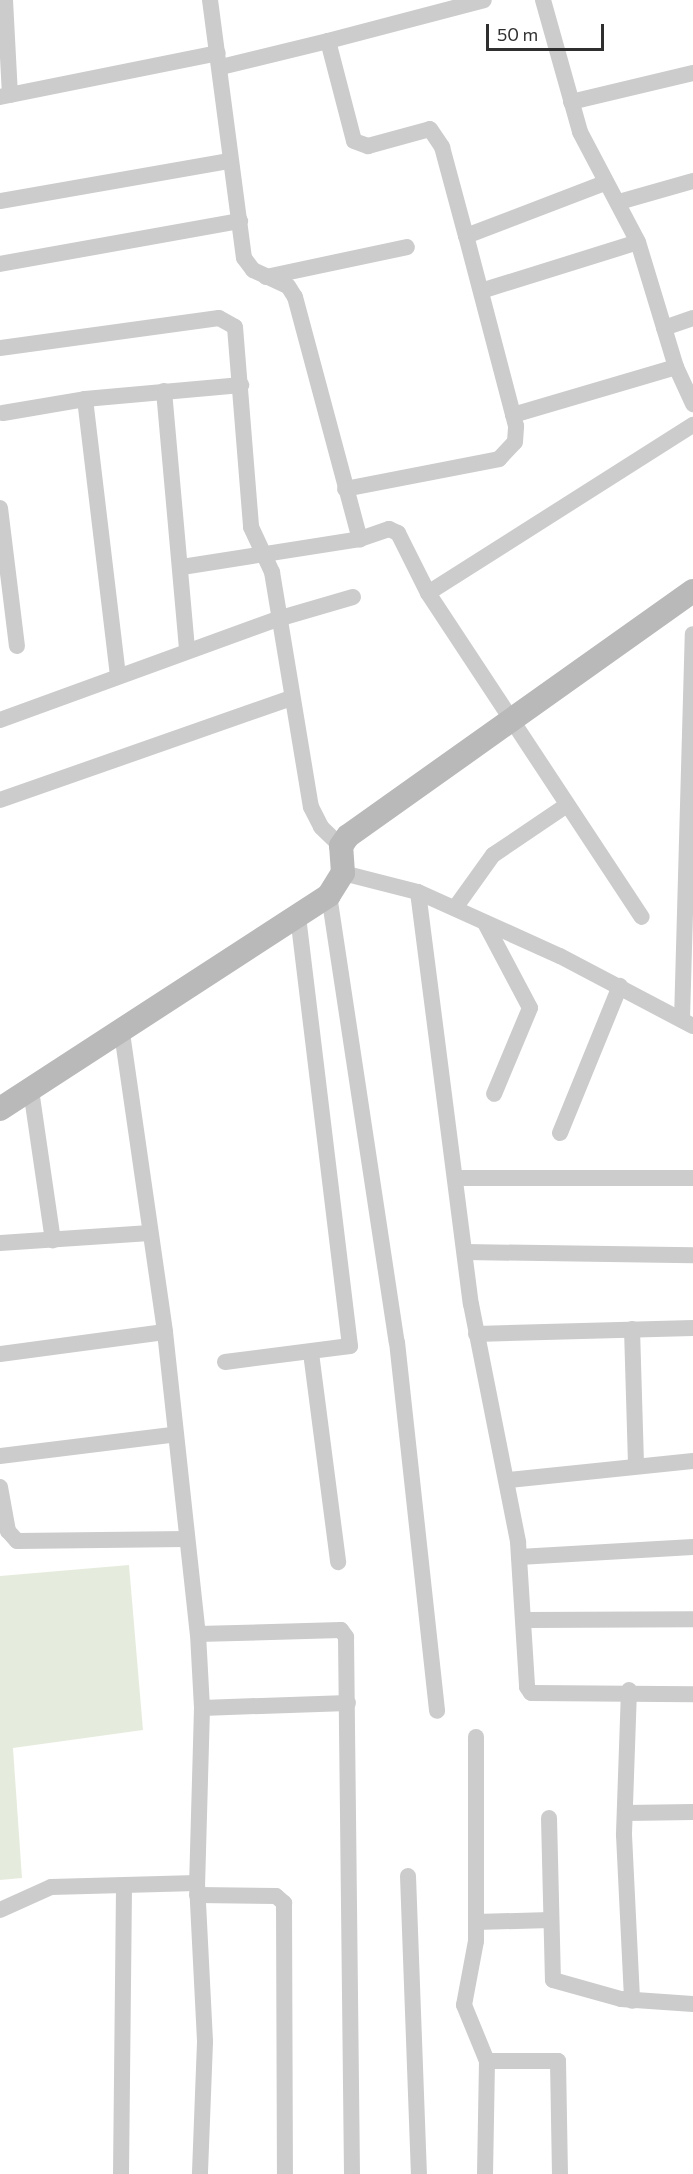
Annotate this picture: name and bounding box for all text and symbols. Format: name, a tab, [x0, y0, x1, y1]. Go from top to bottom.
scale bar	[489, 12, 608, 50]
text: 50 m	[497, 23, 538, 45]

